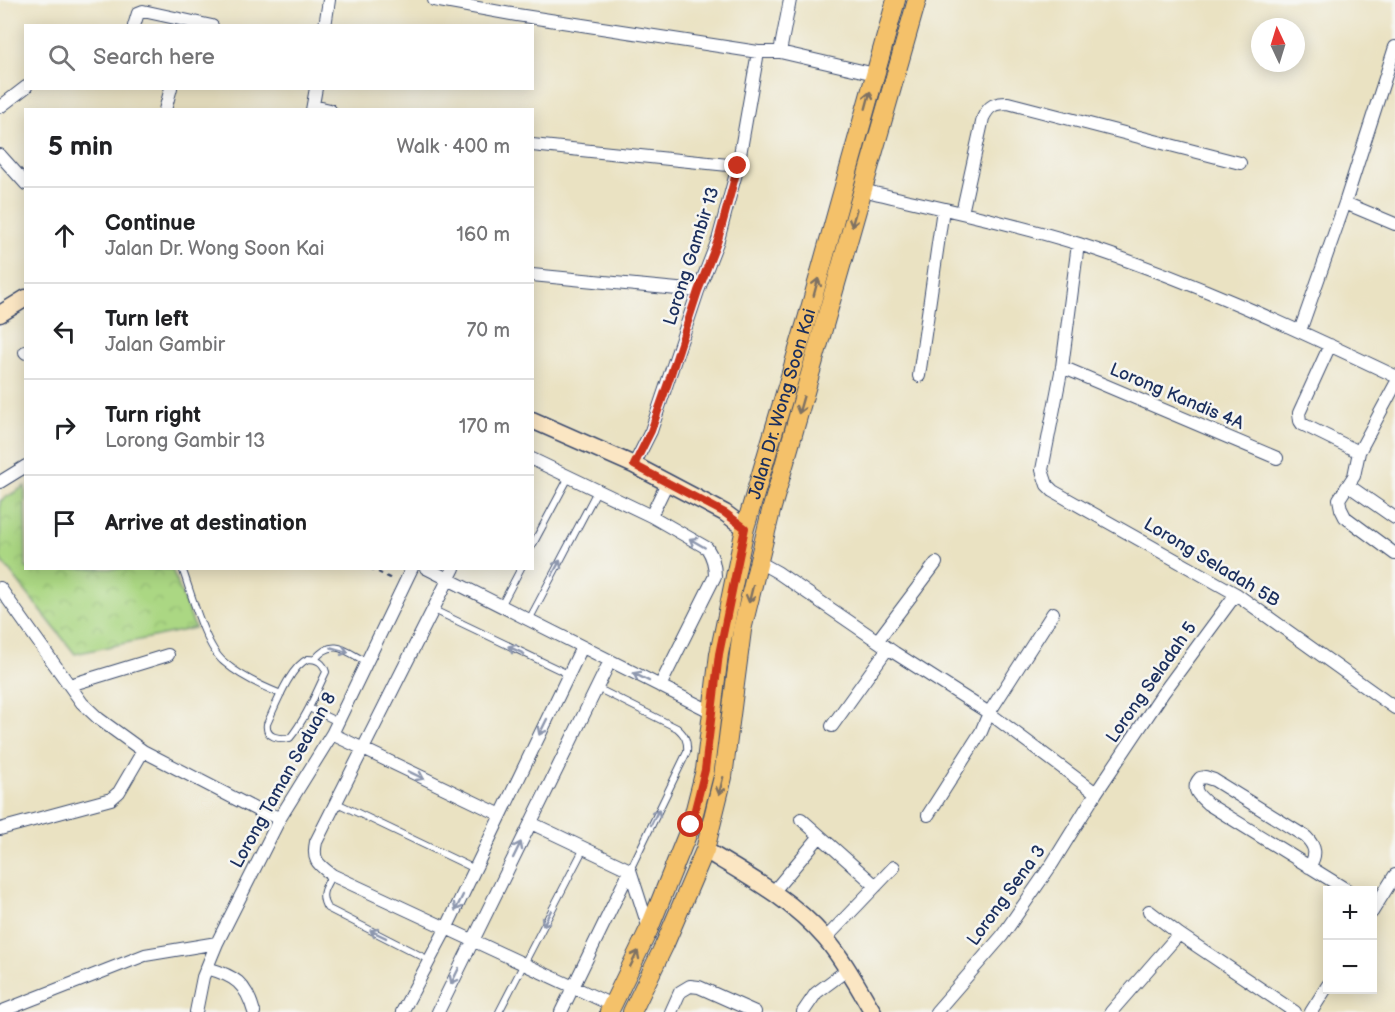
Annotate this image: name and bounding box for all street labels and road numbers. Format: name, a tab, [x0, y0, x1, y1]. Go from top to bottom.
street label: Lorong Gambir 13	[659, 184, 724, 328]
street label: Jalan Dr. Wong Soon Kai	[744, 306, 820, 502]
street label: Lorong Kandis 4A	[1107, 359, 1247, 434]
street label: Lorong Seladah 5B	[1140, 514, 1284, 611]
street label: Lorong Seladah 5	[1102, 618, 1201, 747]
street label: Lorong Taman Seduan 8	[226, 689, 341, 872]
street label: Lorong Sena 3	[963, 841, 1050, 950]

